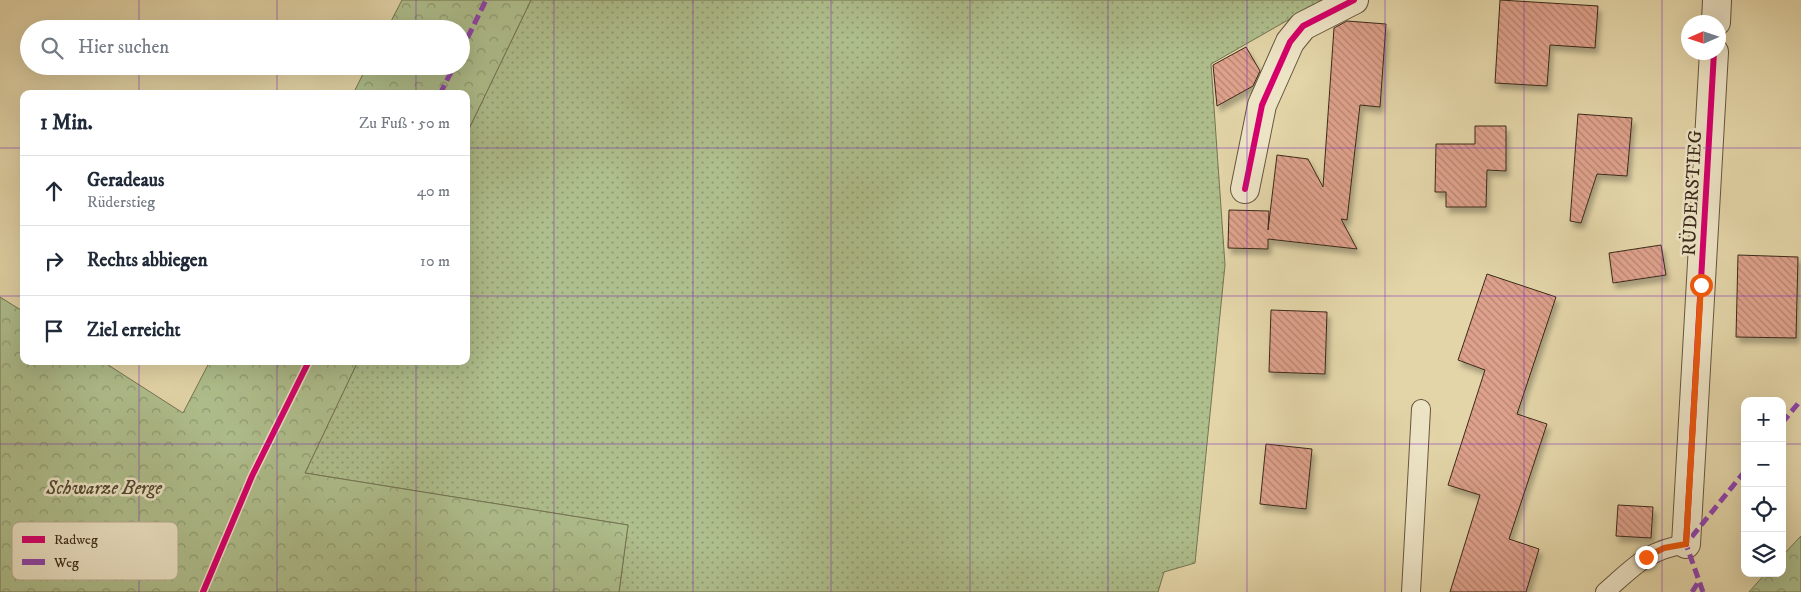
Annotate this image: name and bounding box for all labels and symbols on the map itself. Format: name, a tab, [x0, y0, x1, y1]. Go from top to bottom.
north arrow	[1681, 15, 1726, 60]
street label: RÜDERSTIEG	[1677, 130, 1707, 257]
route start	[1690, 274, 1713, 297]
park label: Schwarze Berge	[45, 477, 163, 500]
legend	[12, 522, 178, 580]
text: Radweg	[54, 531, 98, 549]
route end	[1635, 546, 1658, 569]
text: Weg	[53, 554, 79, 572]

